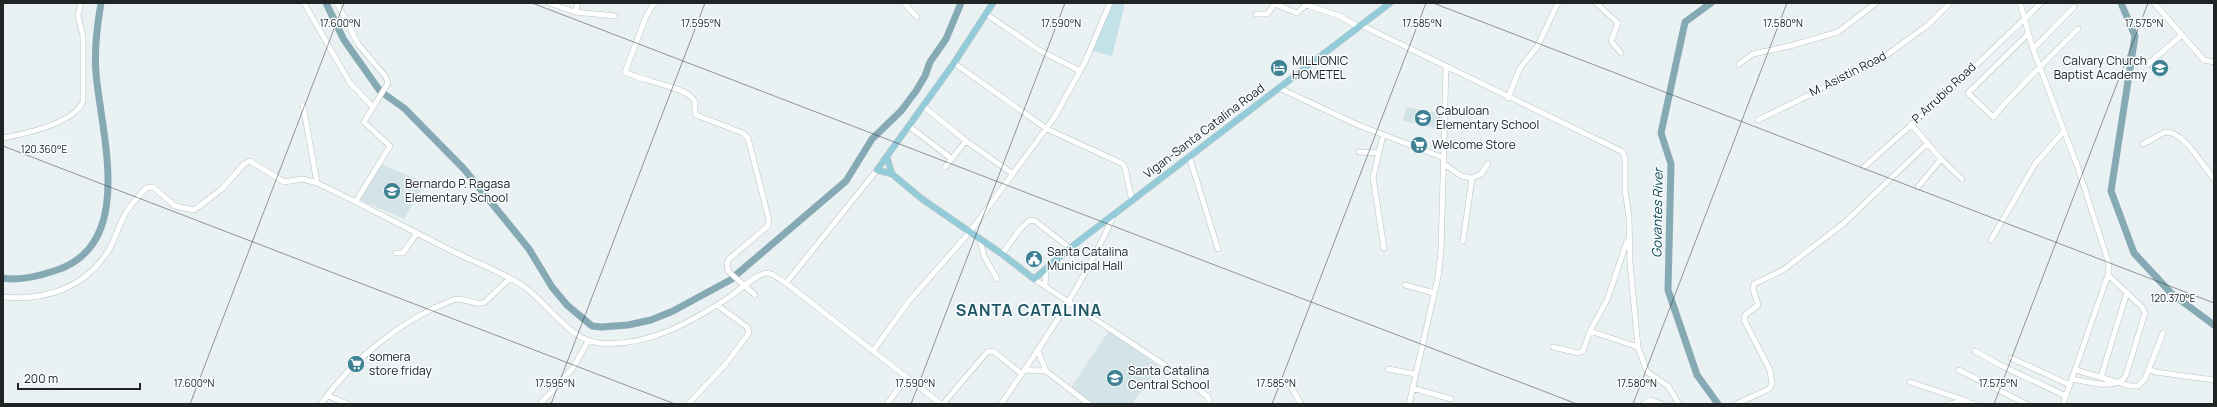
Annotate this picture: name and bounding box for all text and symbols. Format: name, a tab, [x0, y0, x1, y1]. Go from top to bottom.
text: 17.600°N	[320, 16, 360, 30]
text: 17.595°N	[681, 16, 721, 30]
text: 17.590°N	[1041, 16, 1081, 30]
text: 17.585°N	[1402, 16, 1442, 30]
text: 17.580°N	[1763, 16, 1803, 30]
text: 17.575°N	[2125, 16, 2163, 30]
street label: M. Asistin Road	[1806, 47, 1889, 100]
place label: MILLIONIC HOMETEL	[1292, 52, 1349, 83]
place label: Calvary Church Baptist Academy	[2054, 52, 2148, 83]
hotel icon: MILLIONIC HOMETEL	[1269, 58, 1289, 78]
street label: P. Arrubio Road	[1908, 58, 1979, 127]
school or university icon: Calvary Church Baptist Academy	[2150, 58, 2170, 78]
street label: Vigan-Santa Catalina Road	[1140, 79, 1268, 182]
place label: Cabuloan Elementary School	[1436, 102, 1539, 133]
school or university icon: Cabuloan Elementary School	[1413, 108, 1433, 128]
supermarket icon: Welcome Store	[1409, 135, 1429, 155]
place label: Welcome Store	[1432, 136, 1516, 153]
text: 120.360°E	[21, 142, 67, 156]
water label: Govantes River	[1647, 166, 1667, 258]
place label: Bernardo P. Ragasa Elementary School	[405, 175, 510, 206]
school or university icon: Bernardo P. Ragasa Elementary School	[382, 181, 402, 201]
place label: Santa Catalina Municipal Hall	[1047, 243, 1128, 274]
public building icon: Santa Catalina Municipal Hall	[1024, 249, 1044, 269]
text: 120.370°E	[2150, 291, 2196, 305]
district label: SANTA CATALINA	[956, 299, 1102, 321]
place label: somera store friday	[369, 348, 432, 379]
supermarket icon: somera store friday	[346, 354, 366, 374]
place label: Santa Catalina Central School	[1128, 362, 1209, 393]
scale bar	[18, 365, 140, 391]
school or university icon: Santa Catalina Central School	[1105, 368, 1125, 388]
text: 200 m	[24, 370, 58, 387]
text: 17.600°N	[174, 376, 214, 390]
text: 17.595°N	[535, 376, 575, 390]
text: 17.590°N	[895, 376, 935, 390]
text: 17.585°N	[1256, 376, 1296, 390]
text: 17.580°N	[1617, 376, 1657, 390]
text: 17.575°N	[1979, 376, 2017, 390]

